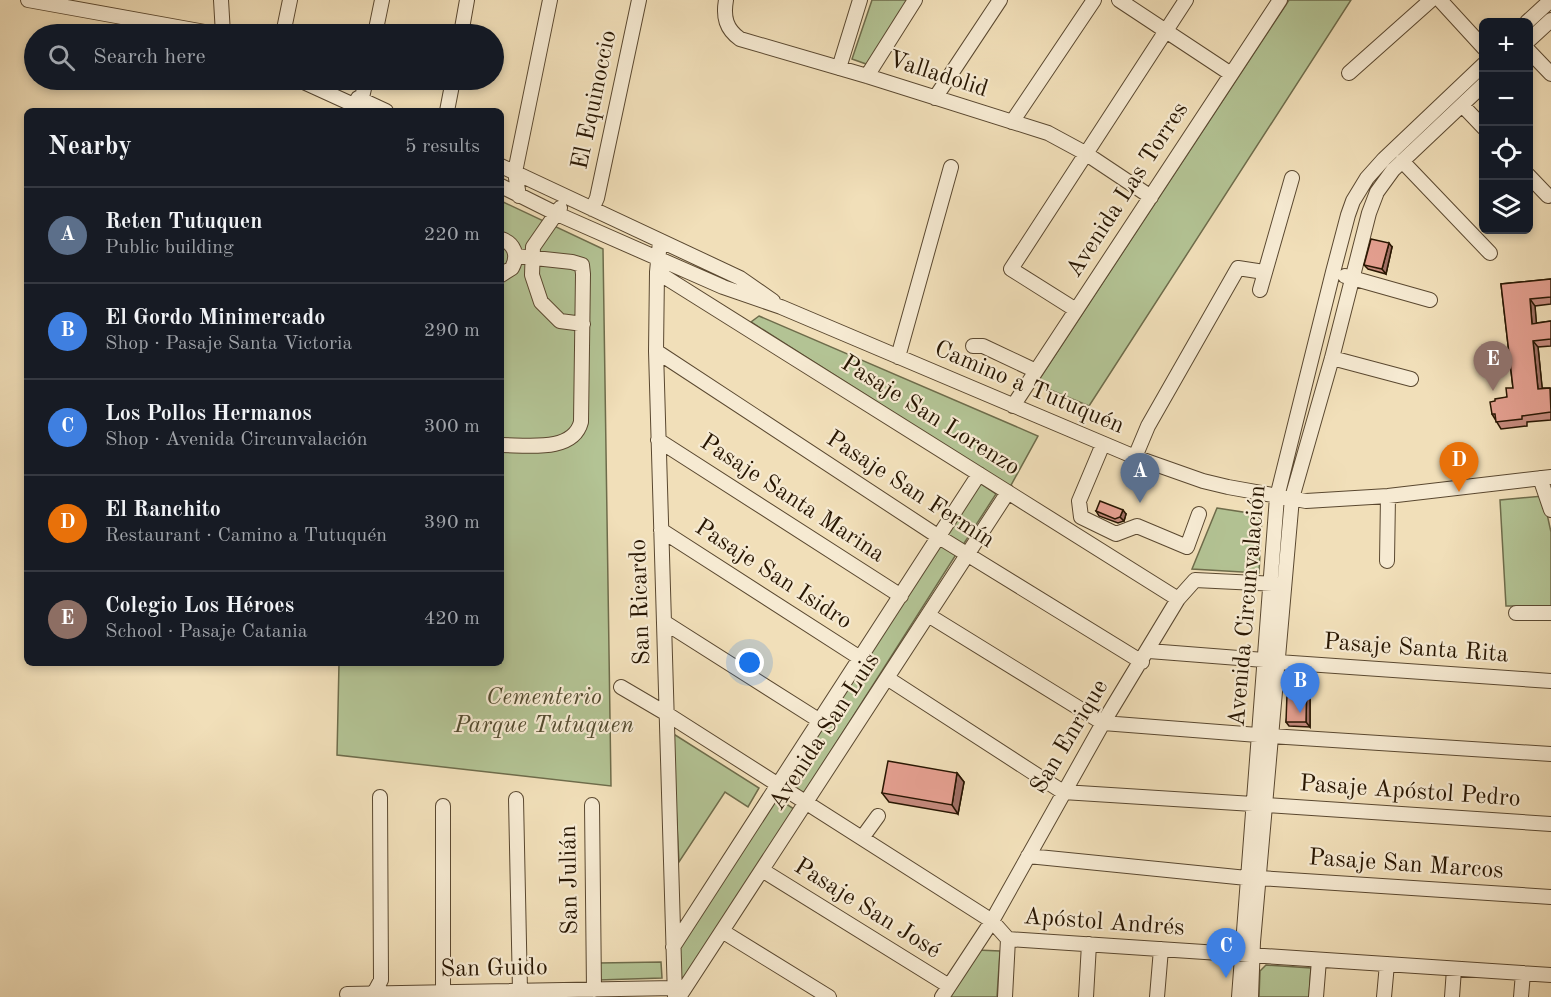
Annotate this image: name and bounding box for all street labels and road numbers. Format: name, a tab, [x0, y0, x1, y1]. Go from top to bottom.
street label: El Equinoccio	[569, 28, 621, 172]
street label: Valladolid	[885, 48, 991, 102]
street label: Avenida Las Torres	[1062, 98, 1194, 282]
street label: Camino a Tutuquén	[931, 337, 1127, 439]
street label: Pasaje San Lorenzo	[836, 351, 1024, 481]
street label: Pasaje San Fermín	[822, 427, 998, 553]
street label: Pasaje Santa Marina	[695, 430, 889, 568]
street label: Avenida Circunvalación	[1225, 484, 1271, 728]
street label: Pasaje San Isidro	[690, 515, 856, 635]
street label: San Ricardo	[627, 538, 655, 666]
street label: Pasaje Santa Rita	[1323, 631, 1509, 667]
street label: Avenida San Luis	[765, 649, 885, 815]
street label: San Enrique	[1027, 676, 1113, 798]
street label: Pasaje Apóstol Pedro	[1299, 772, 1521, 812]
street label: San Julián	[557, 825, 583, 935]
street label: Pasaje San Marcos	[1307, 846, 1505, 884]
street label: Pasaje San José	[790, 854, 944, 964]
street label: Apóstol Andrés	[1023, 905, 1185, 941]
street label: San Guido	[440, 956, 548, 982]

